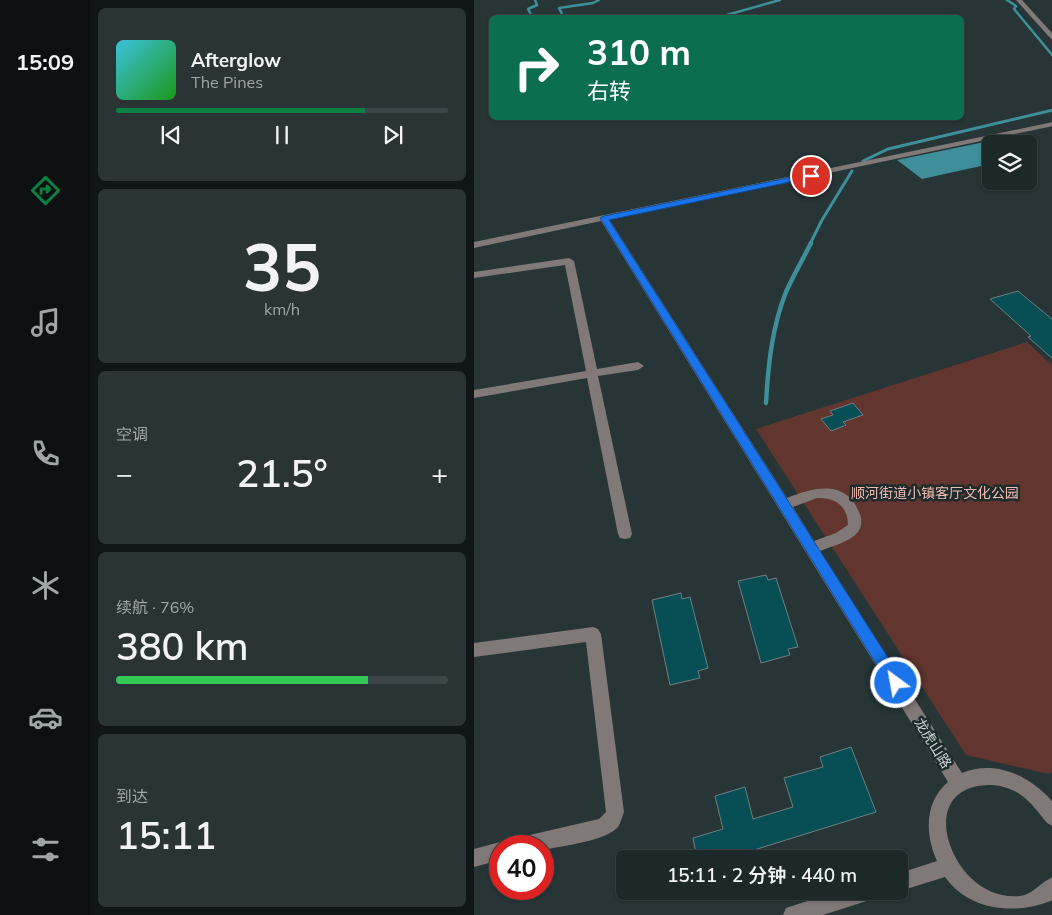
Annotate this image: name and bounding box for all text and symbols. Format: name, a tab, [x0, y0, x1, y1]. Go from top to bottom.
text: 310 m	[587, 30, 691, 74]
icon: right	[504, 35, 569, 100]
text: 15:09	[16, 48, 74, 76]
text: Afterglow	[191, 48, 281, 72]
text: The Pines	[191, 72, 263, 92]
text: 右转	[587, 77, 631, 105]
icon: previous	[157, 121, 185, 149]
icon: pause	[268, 121, 296, 149]
icon: next	[379, 121, 407, 149]
map controls	[982, 135, 1037, 190]
button: layers	[982, 135, 1037, 190]
pin	[790, 155, 832, 197]
icon: arrive	[797, 162, 825, 190]
icon: directions	[28, 173, 63, 208]
text: 35	[243, 226, 321, 307]
text: km/h	[264, 299, 300, 319]
icon: music	[28, 305, 63, 340]
text: 空调	[116, 424, 148, 444]
icon: phone	[28, 436, 63, 471]
text: 21.5°	[236, 449, 328, 497]
text: −	[116, 456, 133, 491]
text: +	[431, 456, 448, 491]
park label: 顺河街道小镇客厅文化公园	[851, 484, 1019, 502]
icon: climate	[28, 568, 63, 603]
text: 续航 · 76%	[116, 597, 194, 617]
text: 380 km	[116, 622, 249, 670]
position arrow	[869, 656, 921, 708]
icon: car	[28, 700, 63, 735]
street label: 龙虎山路	[911, 714, 955, 772]
text: 到达	[116, 786, 148, 806]
text: 15:11	[116, 811, 216, 859]
icon: filters	[28, 832, 63, 867]
speed limit sign: 40	[489, 835, 554, 900]
text: 15:11 · 2 分钟 · 440 m	[667, 863, 857, 887]

